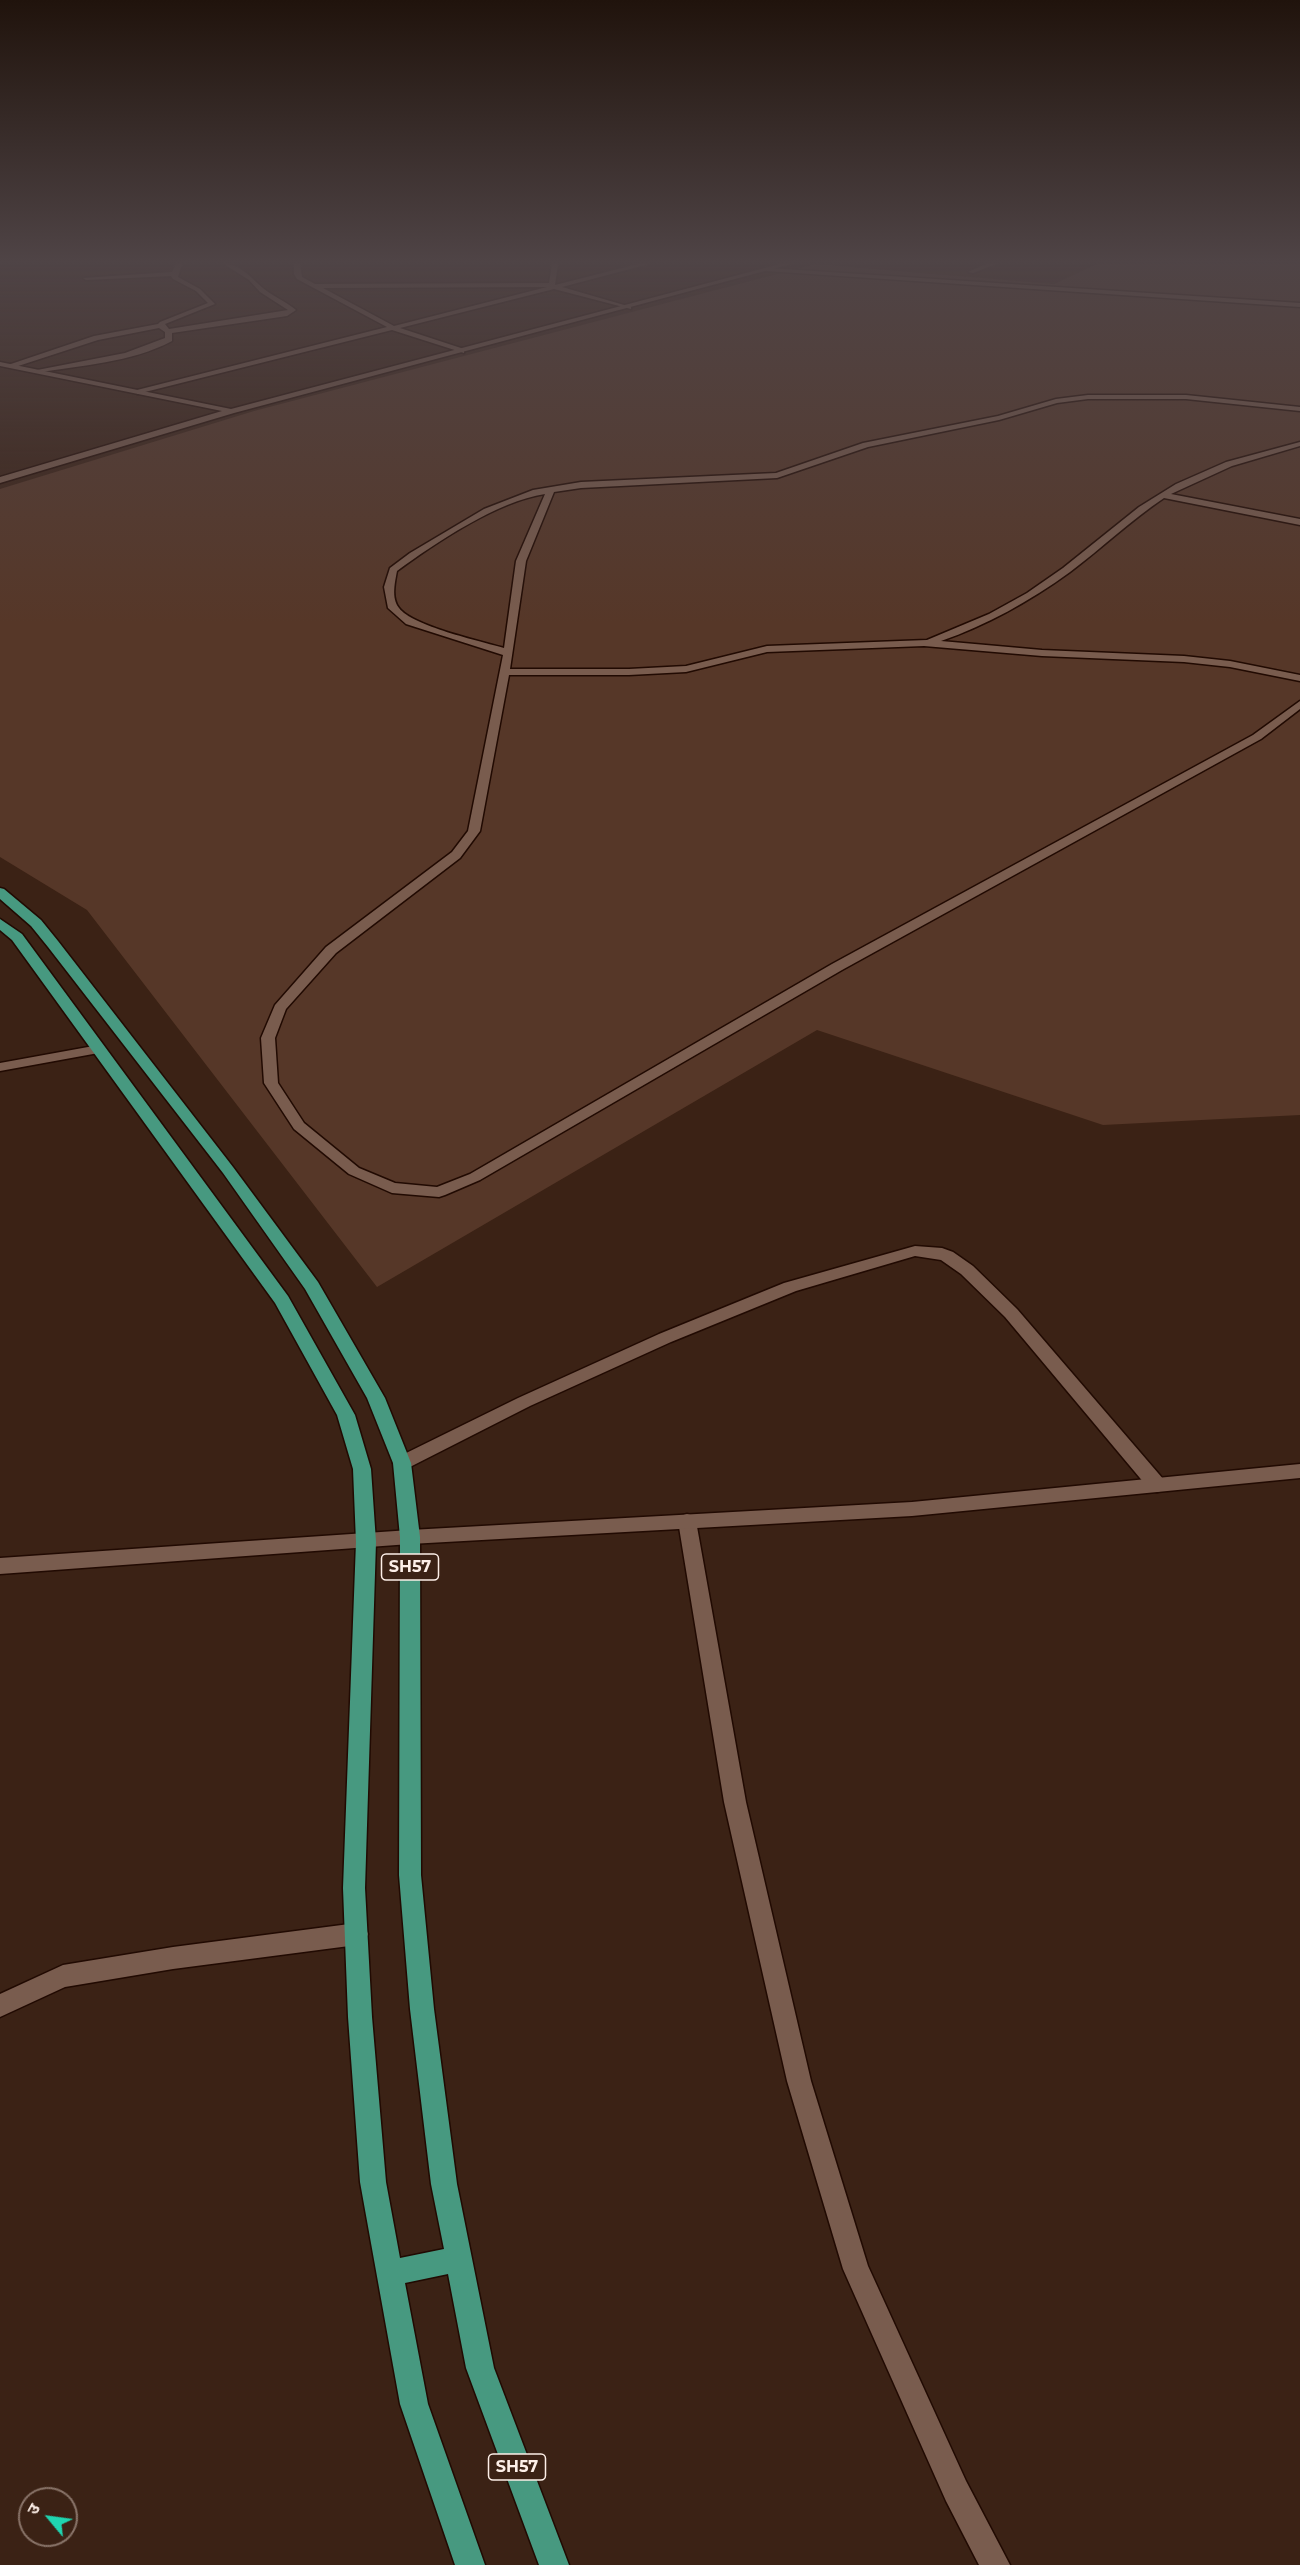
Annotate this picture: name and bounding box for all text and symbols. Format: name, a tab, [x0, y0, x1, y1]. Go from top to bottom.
road number: SH57	[382, 1554, 438, 1580]
road number: SH57	[488, 2454, 546, 2480]
north arrow	[18, 2487, 78, 2547]
text: उ	[23, 2500, 44, 2518]

